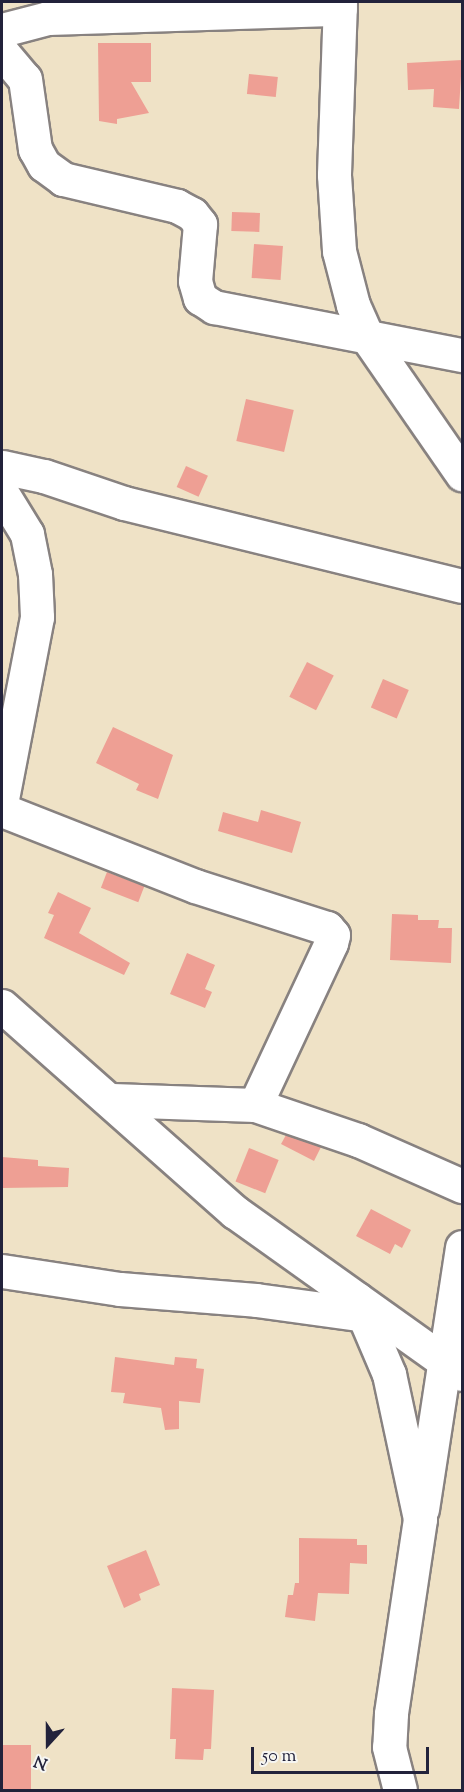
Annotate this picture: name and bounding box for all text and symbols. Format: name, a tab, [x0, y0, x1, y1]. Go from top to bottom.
north arrow	[18, 1714, 78, 1774]
scale bar	[254, 1735, 432, 1773]
text: 50 m	[262, 1744, 296, 1770]
text: N	[31, 1748, 51, 1774]

